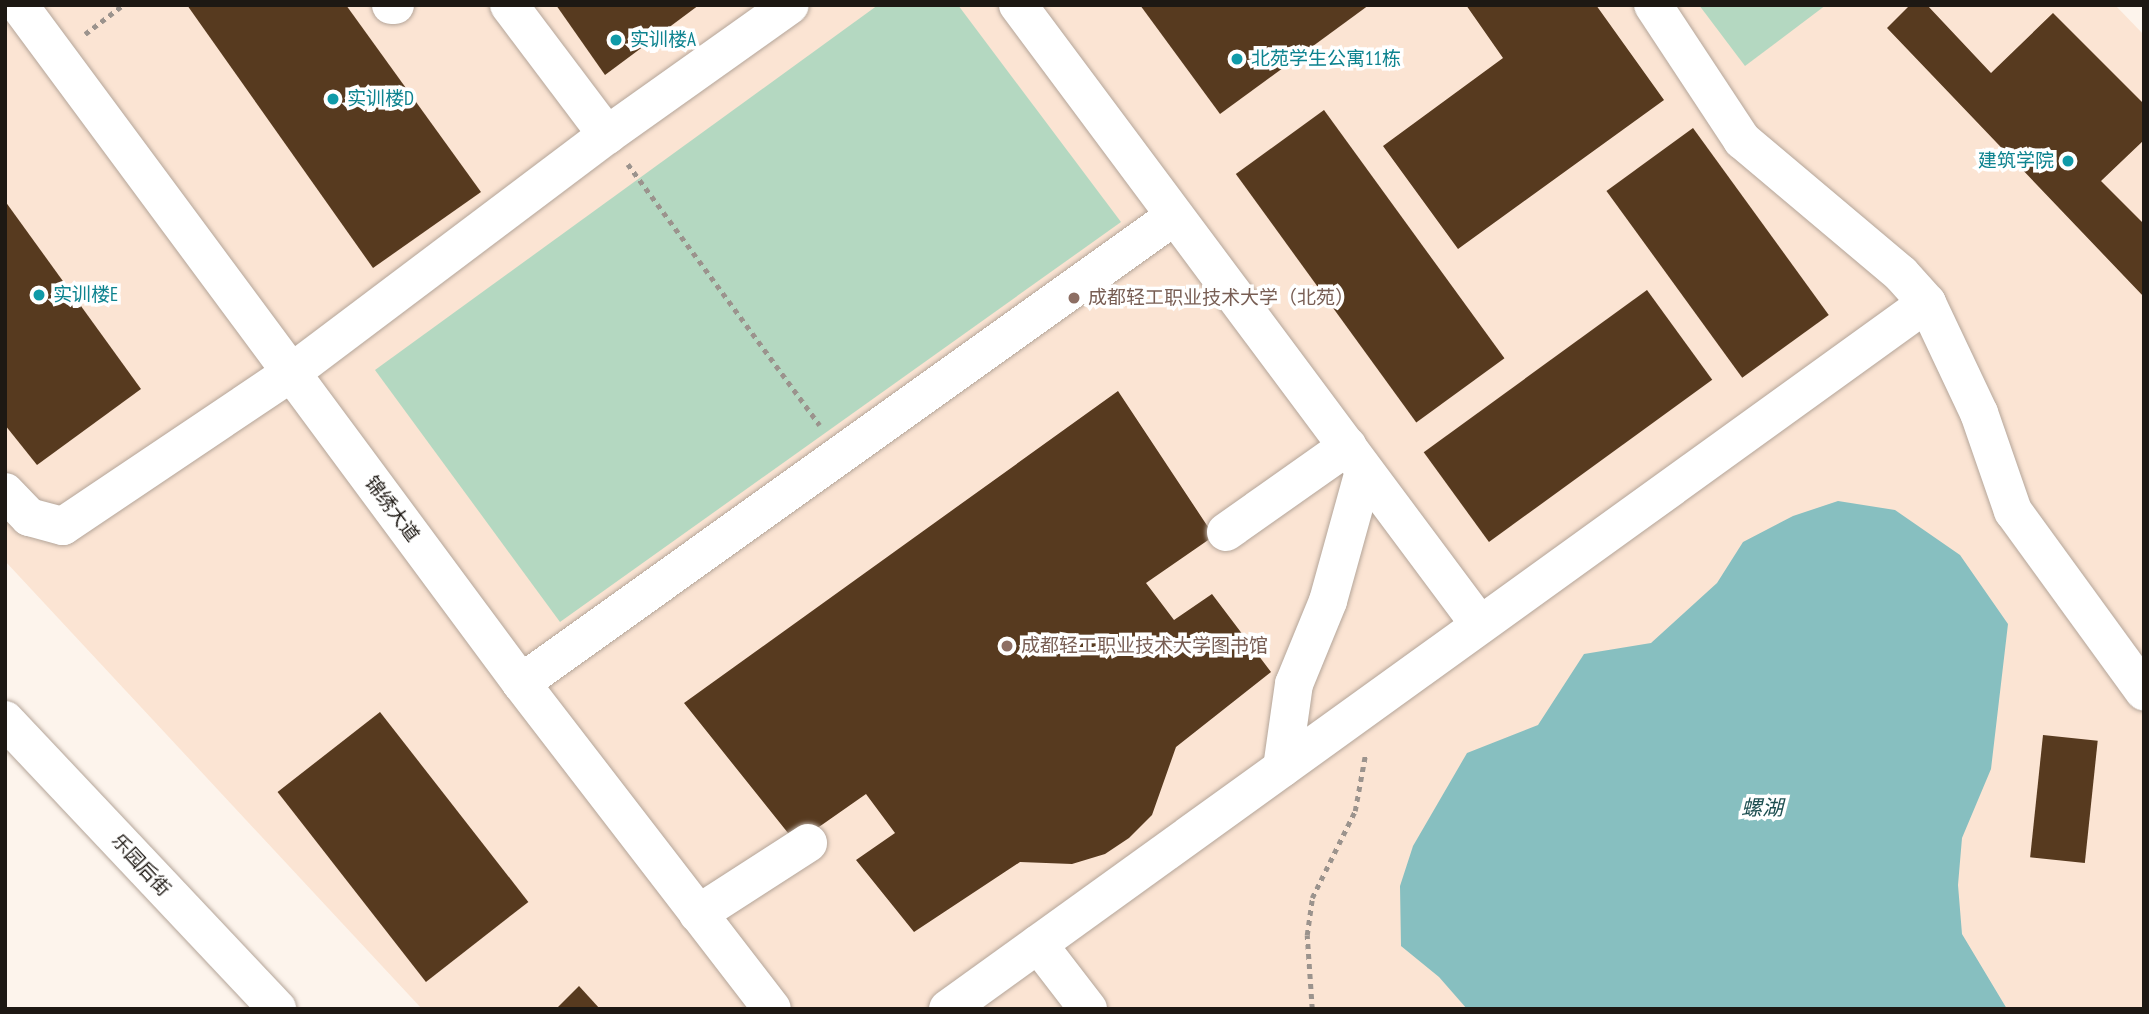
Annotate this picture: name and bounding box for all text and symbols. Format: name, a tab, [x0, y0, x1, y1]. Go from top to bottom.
place label: 实训楼A	[630, 29, 696, 51]
marker: 实训楼A	[608, 32, 624, 48]
place label: 北苑学生公寓11栋	[1251, 48, 1401, 70]
marker: 北苑学生公寓11栋	[1229, 51, 1245, 67]
place label: 实训楼D	[347, 88, 414, 110]
marker: 实训楼D	[325, 91, 341, 107]
place label: 建筑学院	[1978, 150, 2054, 172]
marker: 建筑学院	[2060, 153, 2076, 169]
place label: 实训楼E	[53, 284, 118, 306]
marker: 实训楼E	[31, 287, 47, 303]
place label: 成都轻工职业技术大学（北苑）	[1088, 287, 1354, 309]
marker: 成都轻工职业技术大学（北苑）	[1066, 290, 1082, 306]
street label: 锦绣大道	[360, 472, 424, 546]
place label: 成都轻工职业技术大学图书馆	[1021, 635, 1268, 657]
marker: 成都轻工职业技术大学图书馆	[999, 638, 1015, 654]
water label: 螺湖	[1741, 795, 1783, 821]
street label: 乐园后街	[107, 829, 175, 901]

